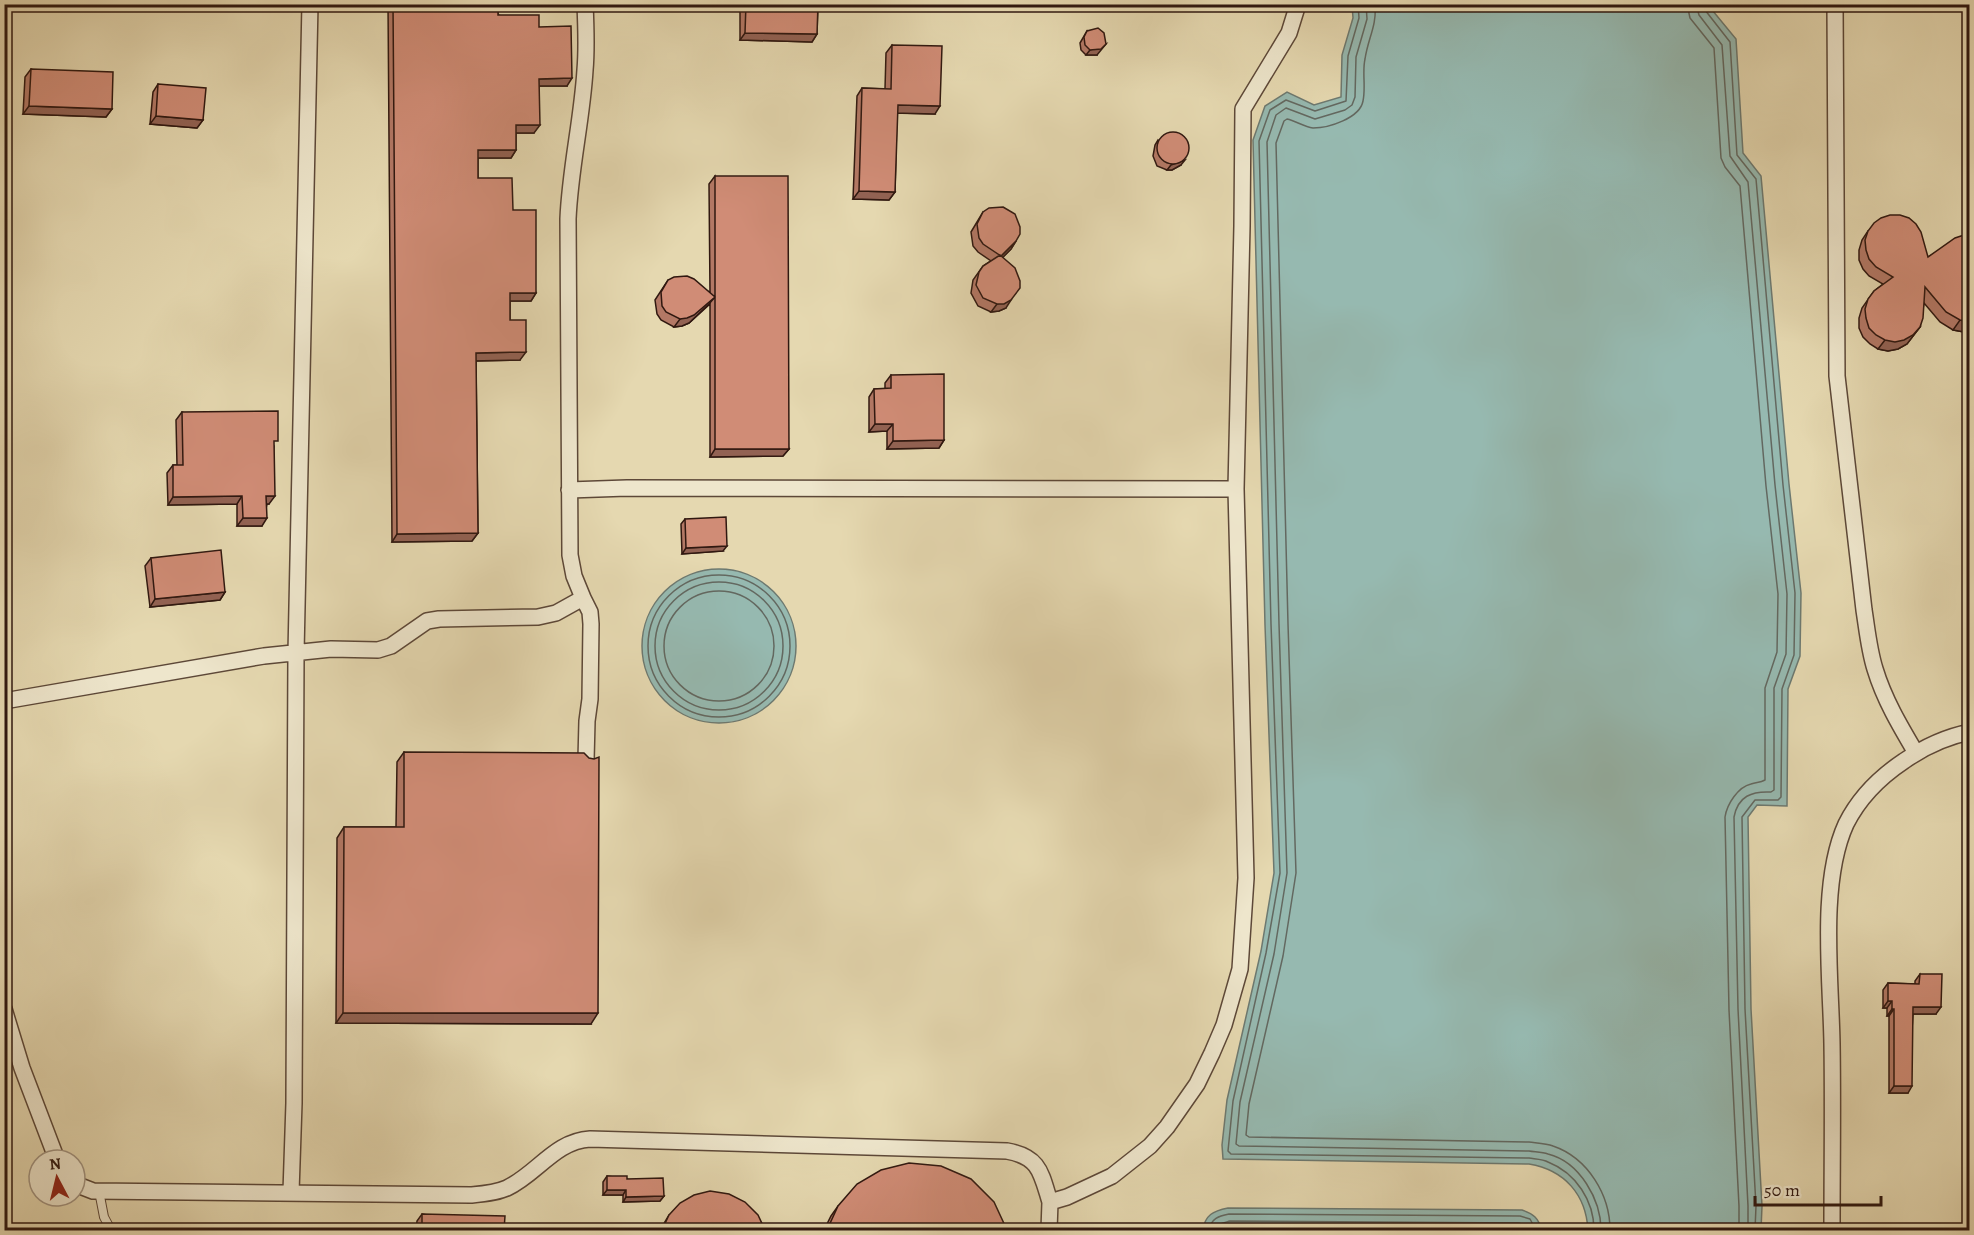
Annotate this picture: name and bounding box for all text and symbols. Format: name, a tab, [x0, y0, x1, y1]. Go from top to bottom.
north arrow	[27, 1148, 87, 1208]
text: N	[48, 1152, 63, 1176]
scale bar	[1755, 1169, 1881, 1207]
text: 50 m	[1764, 1178, 1800, 1202]

